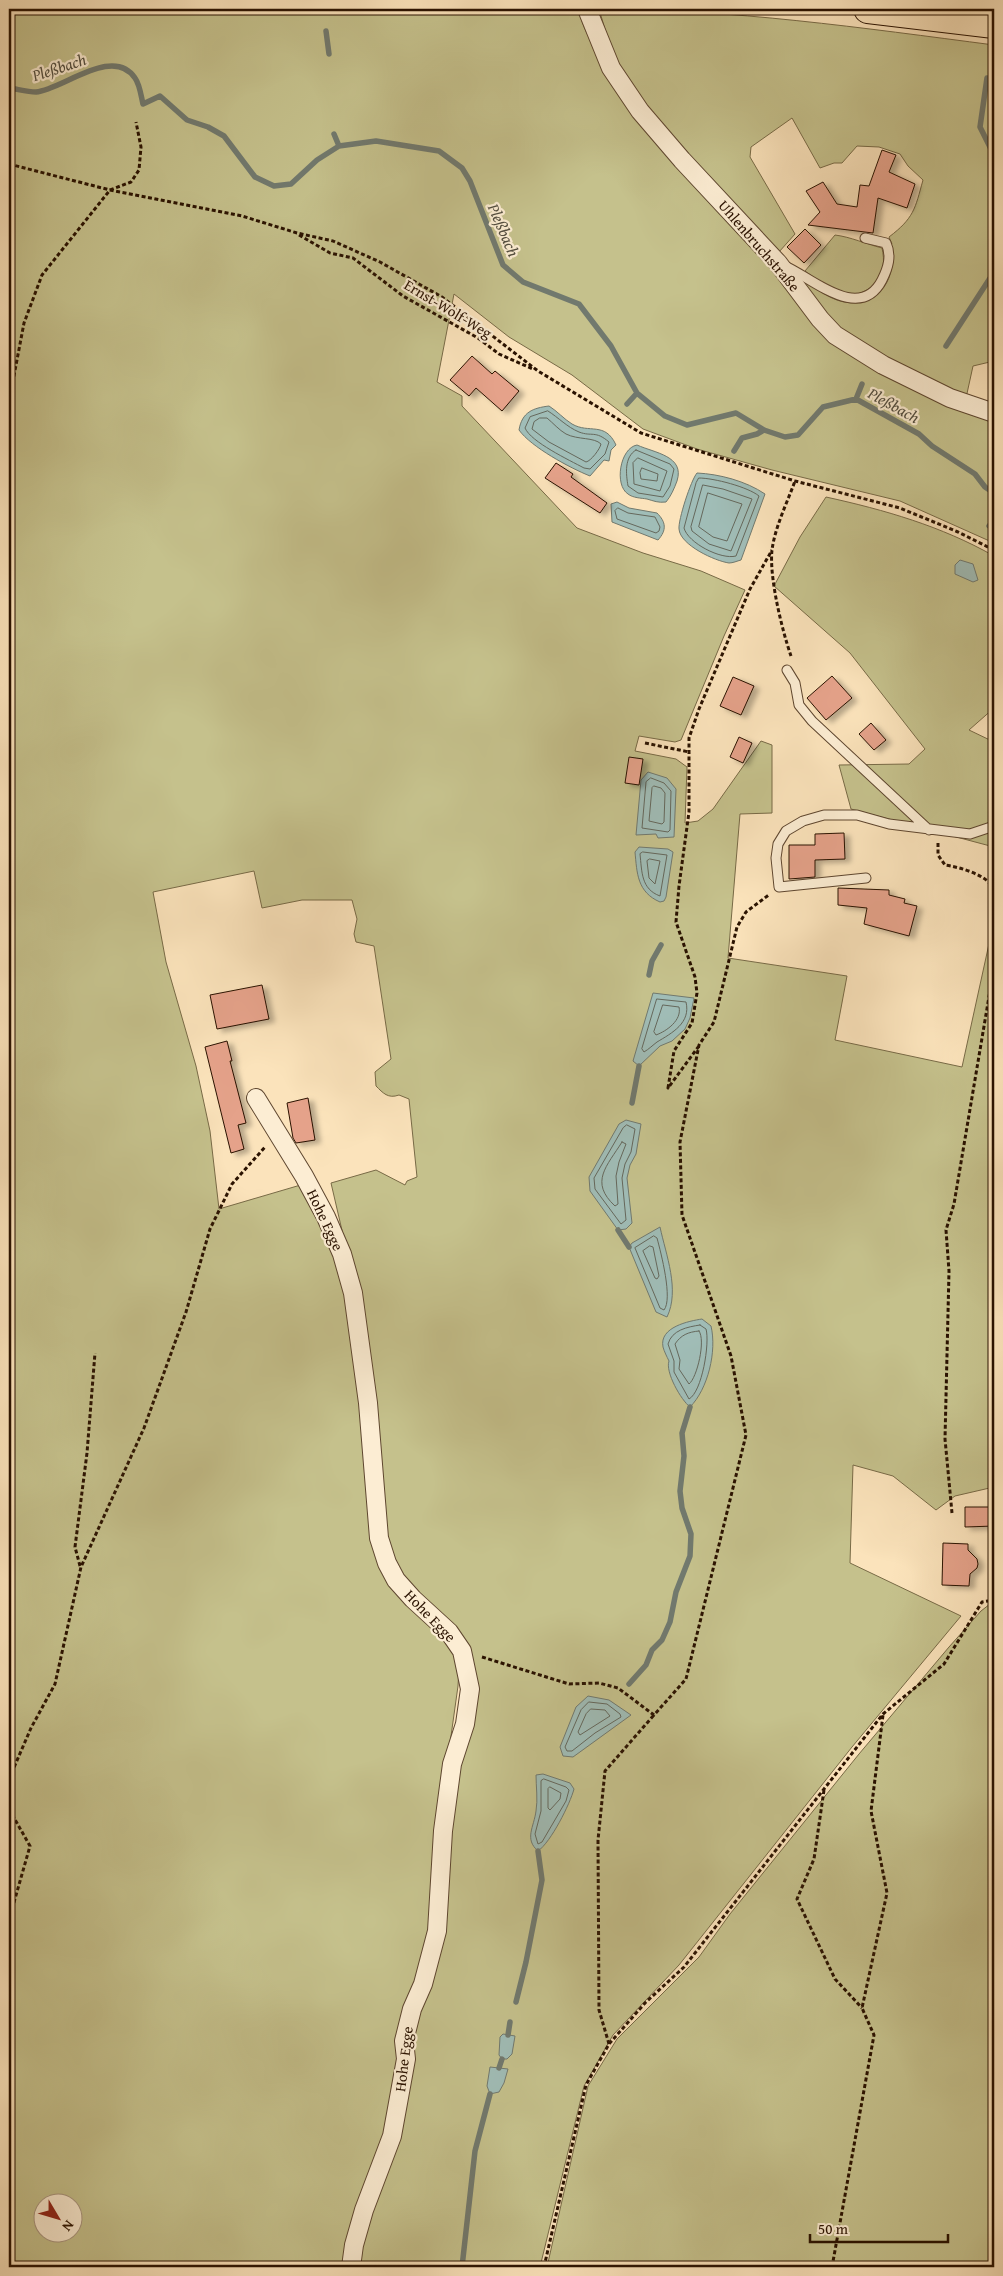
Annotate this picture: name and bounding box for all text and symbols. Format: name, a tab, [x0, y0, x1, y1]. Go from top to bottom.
water label: Pleßbach	[28, 47, 89, 87]
street label: Uhlenbruchstraße	[714, 195, 805, 296]
water label: Pleßbach	[482, 199, 526, 260]
street label: Ernst-Wolf-Weg	[400, 274, 497, 343]
water label: Pleßbach	[863, 381, 924, 429]
street label: Hohe Egge	[302, 1185, 349, 1254]
street label: Hohe Egge	[400, 1585, 461, 1647]
street label: Hohe Egge	[389, 2025, 418, 2093]
north arrow	[32, 2194, 82, 2244]
scale bar	[810, 2211, 948, 2243]
text: N	[57, 2216, 79, 2236]
text: 50 m	[818, 2218, 849, 2239]

